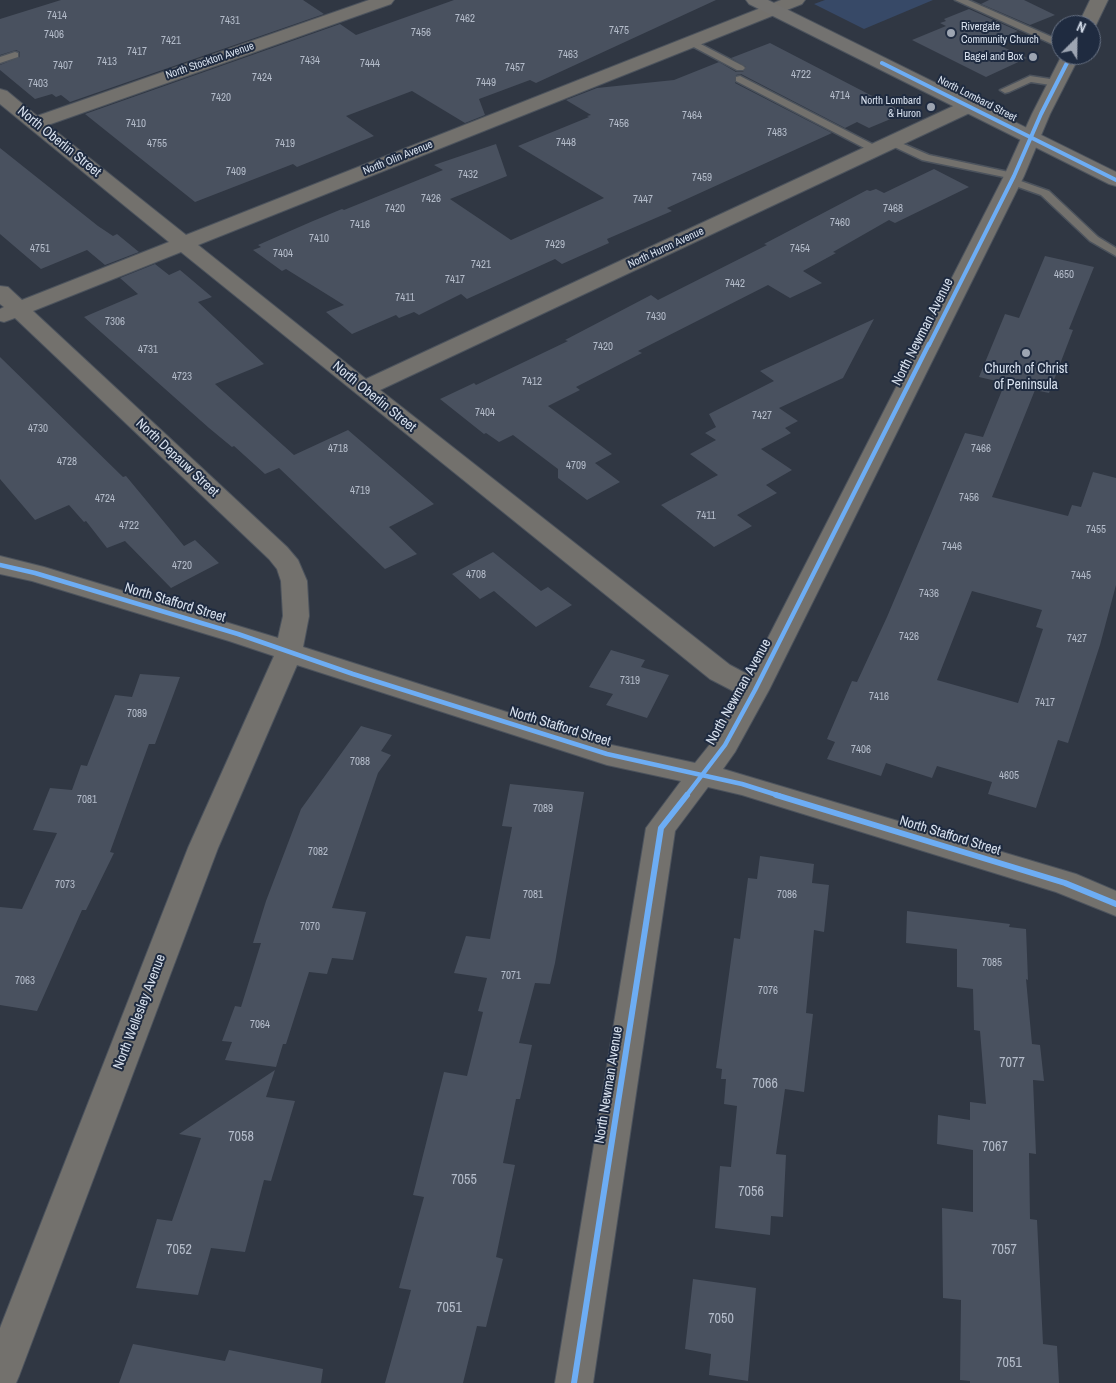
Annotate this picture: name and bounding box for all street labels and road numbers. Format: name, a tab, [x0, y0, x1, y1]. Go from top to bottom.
street label: North Stockton Avenue	[164, 40, 256, 82]
street label: North Lombard Street	[935, 73, 1019, 125]
street label: North Oberlin Street	[14, 103, 104, 181]
street label: North Olin Avenue	[361, 138, 435, 178]
street label: North Huron Avenue	[626, 225, 706, 271]
street label: North Newman Avenue	[889, 275, 957, 389]
street label: North Oberlin Street	[329, 358, 419, 436]
street label: North Depauw Street	[132, 415, 222, 501]
street label: North Stafford Street	[122, 580, 228, 626]
street label: North Newman Avenue	[703, 636, 775, 748]
street label: North Stafford Street	[507, 704, 613, 750]
street label: North Stafford Street	[897, 813, 1003, 859]
street label: North Wellesley Avenue	[110, 952, 170, 1072]
street label: North Newman Avenue	[591, 1025, 627, 1145]

